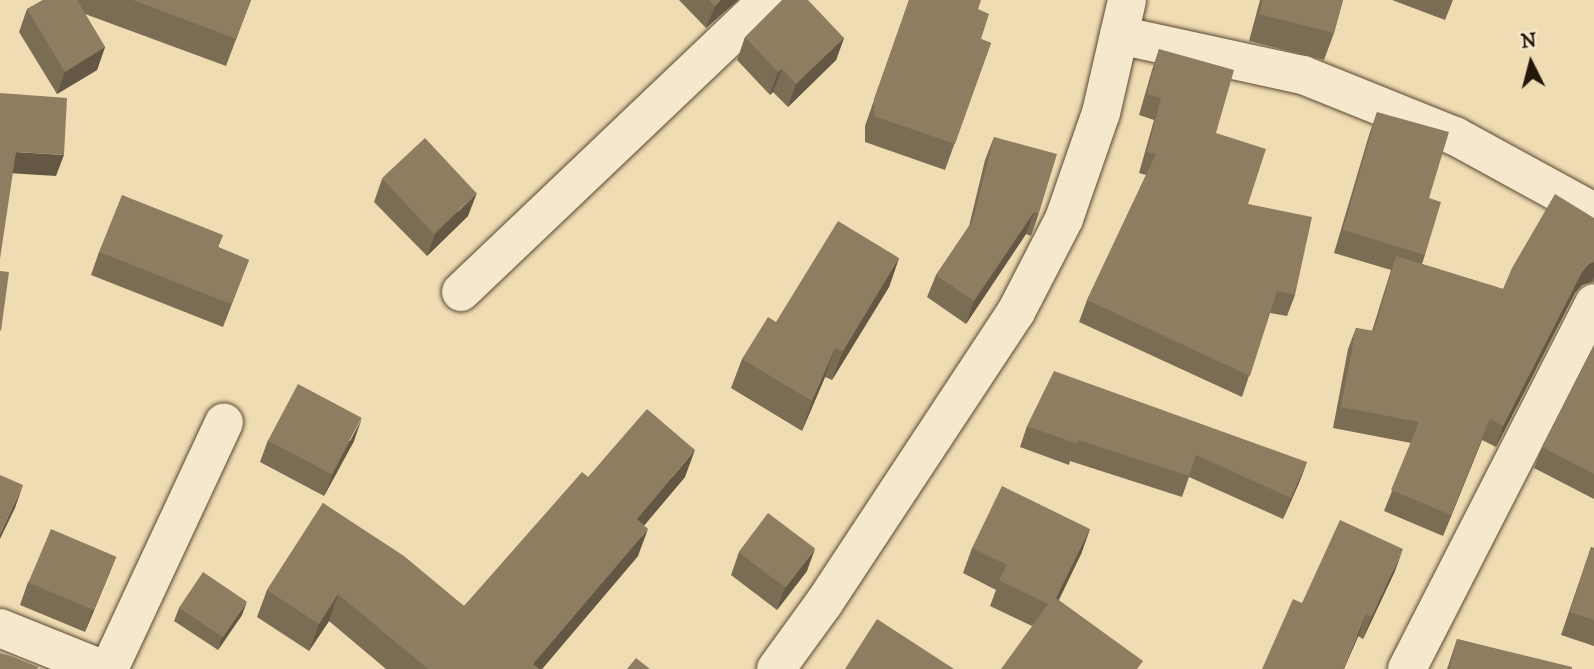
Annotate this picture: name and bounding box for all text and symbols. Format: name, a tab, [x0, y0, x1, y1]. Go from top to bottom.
north arrow	[1496, 28, 1566, 98]
text: N	[1520, 29, 1538, 54]

